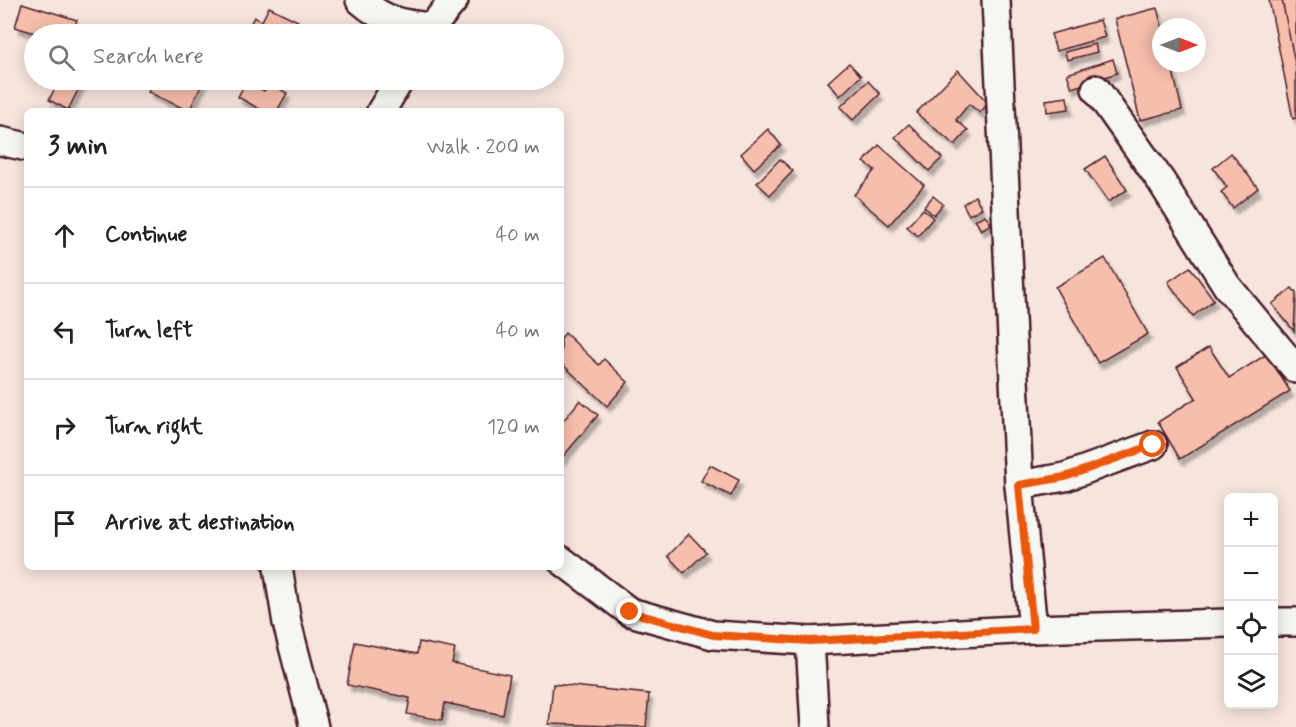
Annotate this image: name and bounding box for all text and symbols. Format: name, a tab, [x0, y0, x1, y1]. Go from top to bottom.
north arrow	[1152, 18, 1206, 72]
search box	[24, 24, 564, 90]
icon: search	[45, 41, 78, 74]
text: Search here	[93, 43, 204, 71]
text: 3 min	[48, 130, 108, 164]
text: Walk · 200 m	[427, 134, 540, 161]
icon: ahead	[48, 219, 81, 252]
text: Continue	[105, 221, 187, 249]
text: 40 m	[496, 222, 540, 249]
icon: left	[48, 315, 81, 348]
text: Turn left	[105, 317, 193, 345]
text: 40 m	[496, 318, 540, 345]
icon: right	[48, 411, 81, 444]
text: Turn right	[105, 413, 203, 441]
text: 120 m	[487, 414, 540, 441]
route start	[1139, 431, 1165, 457]
map controls	[1224, 493, 1278, 709]
button: +	[1224, 493, 1278, 547]
icon: arrive	[48, 507, 81, 540]
text: Arrive at destination	[105, 509, 295, 537]
button: −	[1224, 547, 1278, 601]
route end	[616, 598, 642, 624]
button: locate	[1224, 601, 1278, 655]
button: layers	[1224, 655, 1278, 709]

